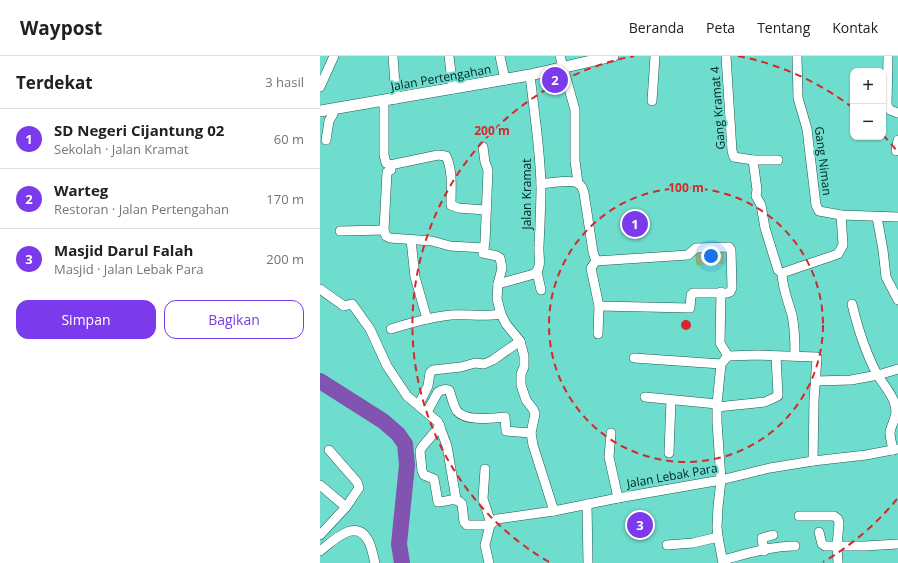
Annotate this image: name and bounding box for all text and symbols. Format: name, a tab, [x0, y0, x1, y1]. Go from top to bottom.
text: Waypost	[20, 15, 102, 41]
text: Beranda	[629, 18, 684, 37]
text: Peta	[706, 18, 735, 37]
text: Tentang	[757, 18, 810, 37]
text: Kontak	[832, 18, 878, 37]
street label: Jalan Pertengahan	[388, 60, 493, 95]
pin: 2	[542, 65, 568, 95]
street label: Gang Kramat 4	[706, 66, 729, 150]
map controls	[850, 68, 886, 140]
button: +	[850, 68, 886, 104]
text: Terdekat	[16, 71, 93, 94]
text: 3 hasil	[265, 73, 304, 91]
button: −	[850, 104, 886, 140]
text: SD Negeri Cijantung 02	[54, 120, 224, 140]
text: 200 m	[474, 122, 510, 139]
street label: Gang Niman	[811, 125, 836, 197]
text: 1	[25, 130, 33, 148]
text: 60 m	[274, 130, 304, 148]
text: Sekolah · Jalan Kramat	[54, 140, 189, 158]
street label: Jalan Kramat	[518, 158, 535, 231]
text: 100 m	[668, 179, 704, 196]
text: Warteg	[54, 180, 108, 200]
text: 2	[25, 190, 33, 208]
text: 170 m	[266, 190, 304, 208]
text: Restoran · Jalan Pertengahan	[54, 200, 229, 218]
pin: 1	[622, 209, 648, 239]
text: Masjid Darul Falah	[54, 240, 193, 260]
your location	[701, 246, 721, 266]
text: 3	[25, 250, 33, 268]
text: 200 m	[266, 250, 304, 268]
text: Masjid · Jalan Lebak Para	[54, 260, 203, 278]
button: Simpan	[16, 300, 156, 339]
button: Bagikan	[164, 300, 304, 339]
centre of rings	[679, 318, 693, 332]
street label: Jalan Lebak Para	[624, 459, 719, 492]
pin: 3	[627, 510, 653, 540]

